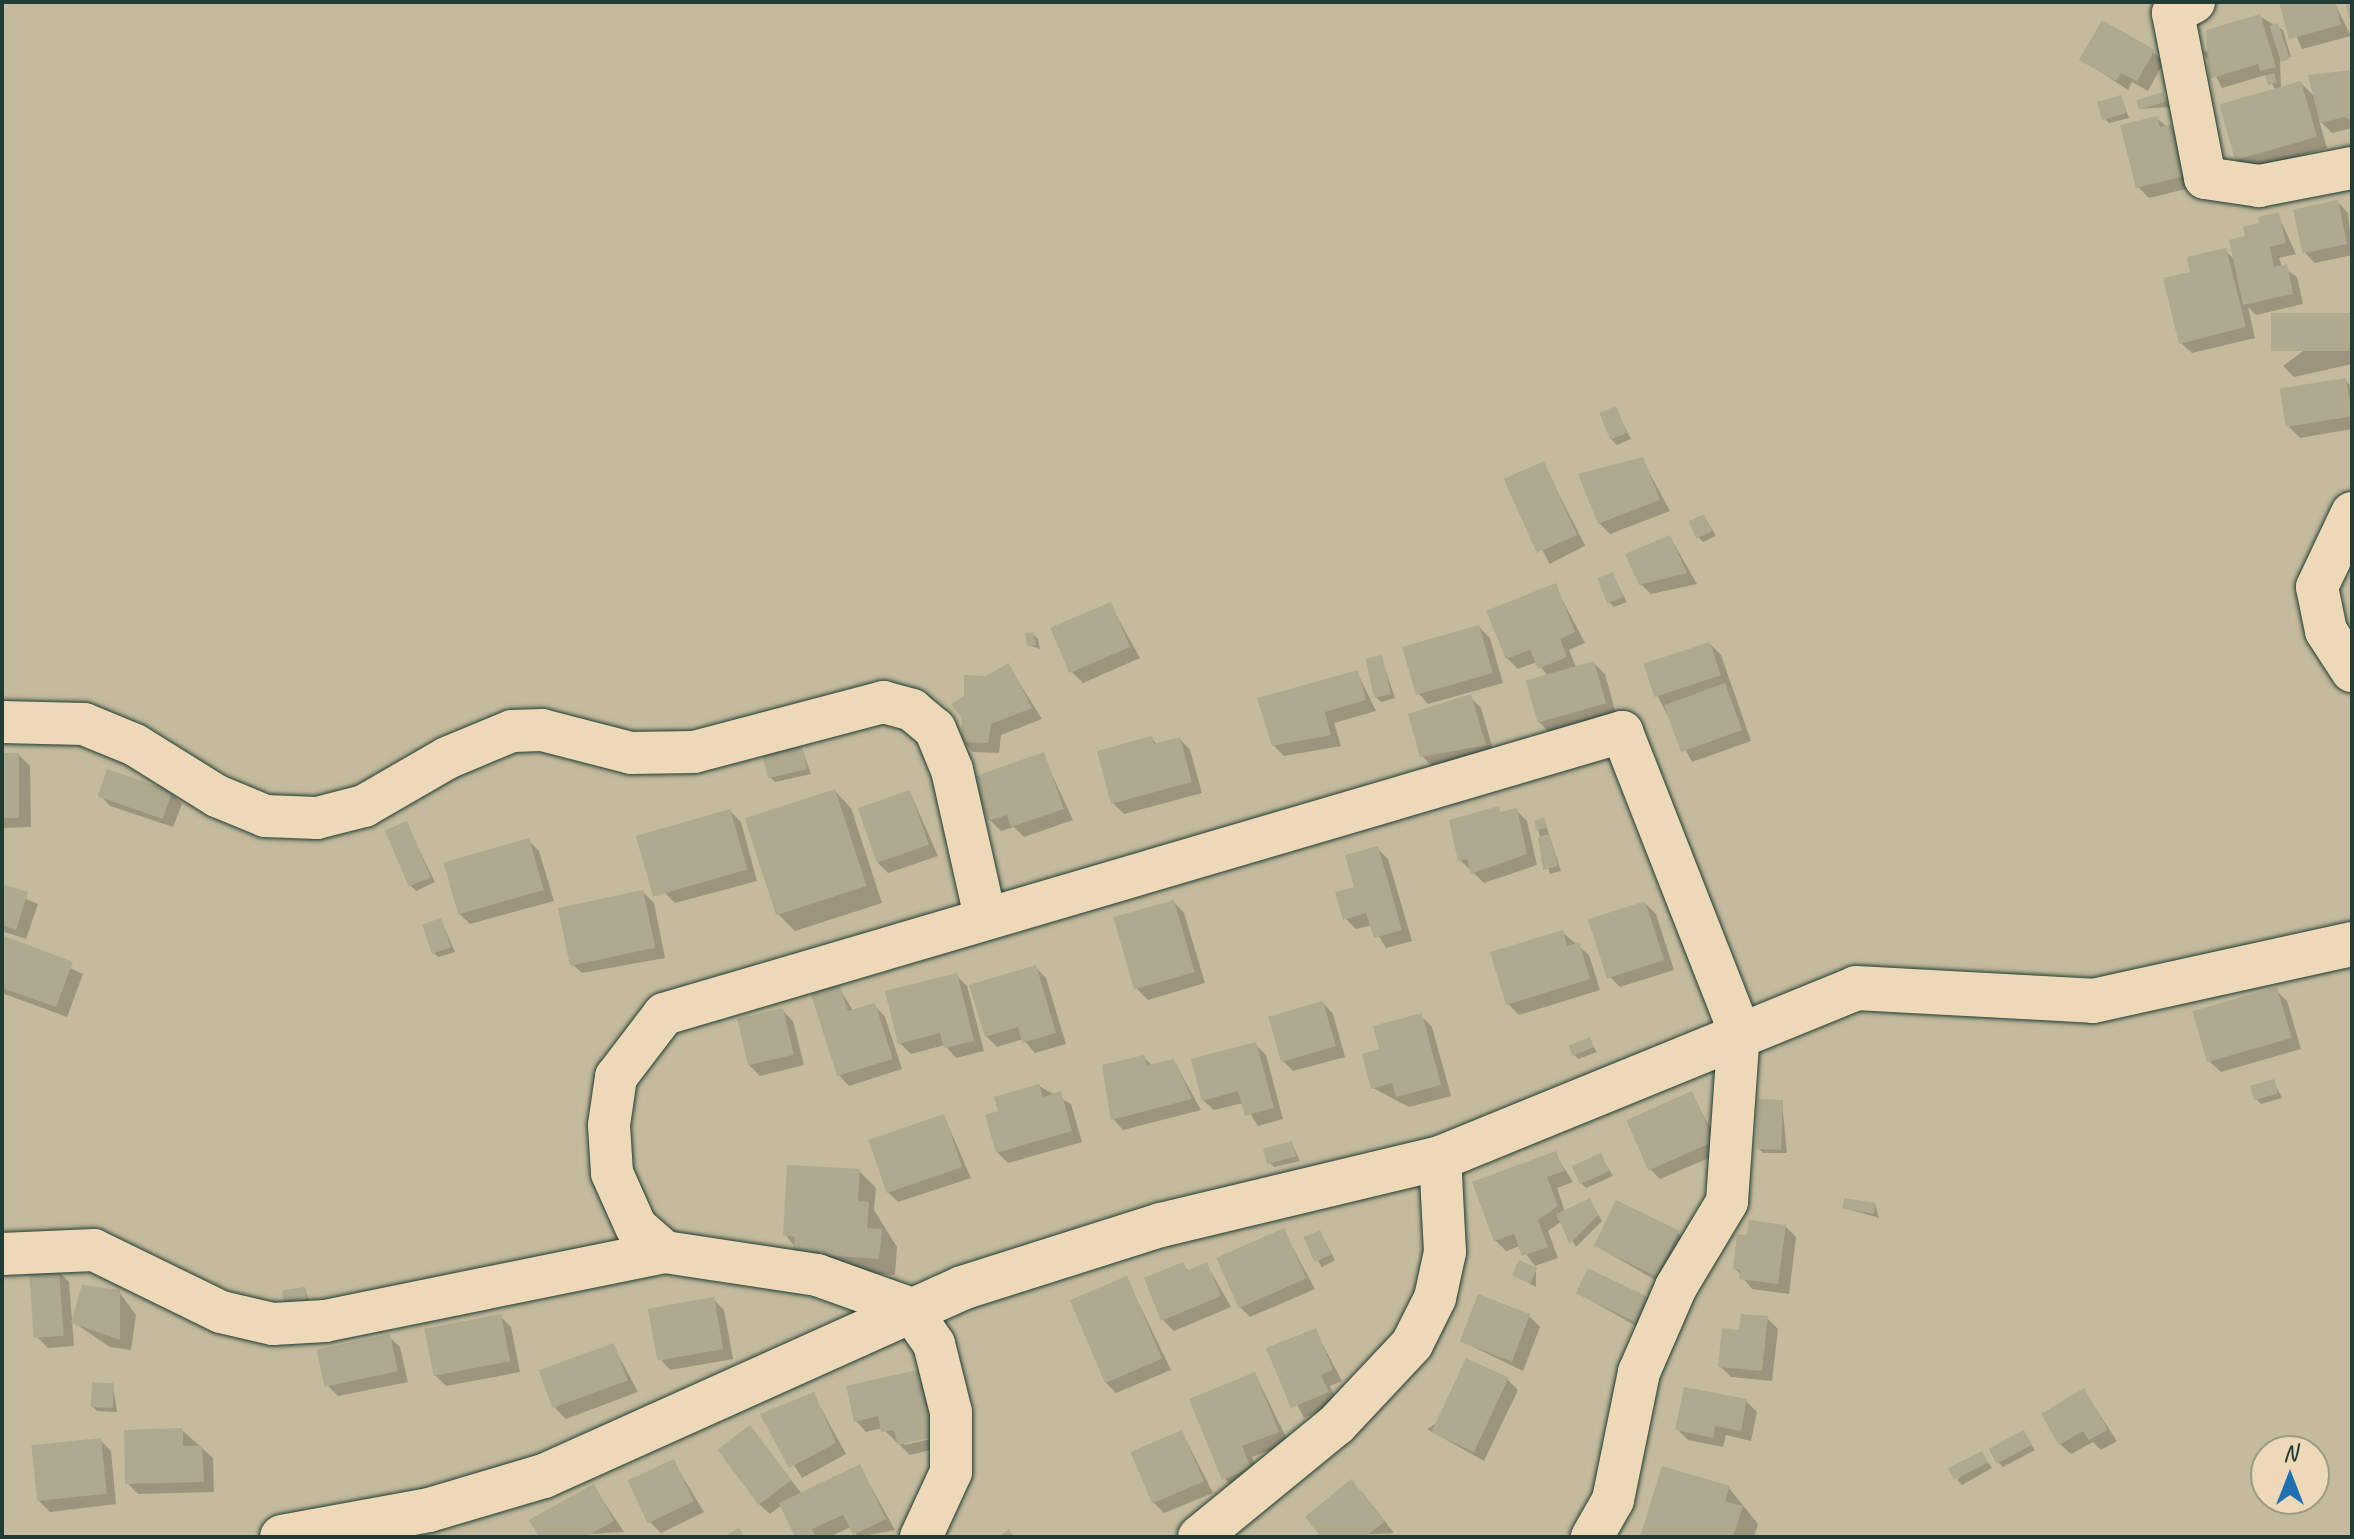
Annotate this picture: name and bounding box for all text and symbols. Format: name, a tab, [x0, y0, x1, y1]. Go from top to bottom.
north arrow	[2250, 1435, 2330, 1515]
text: N	[2283, 1439, 2297, 1467]

